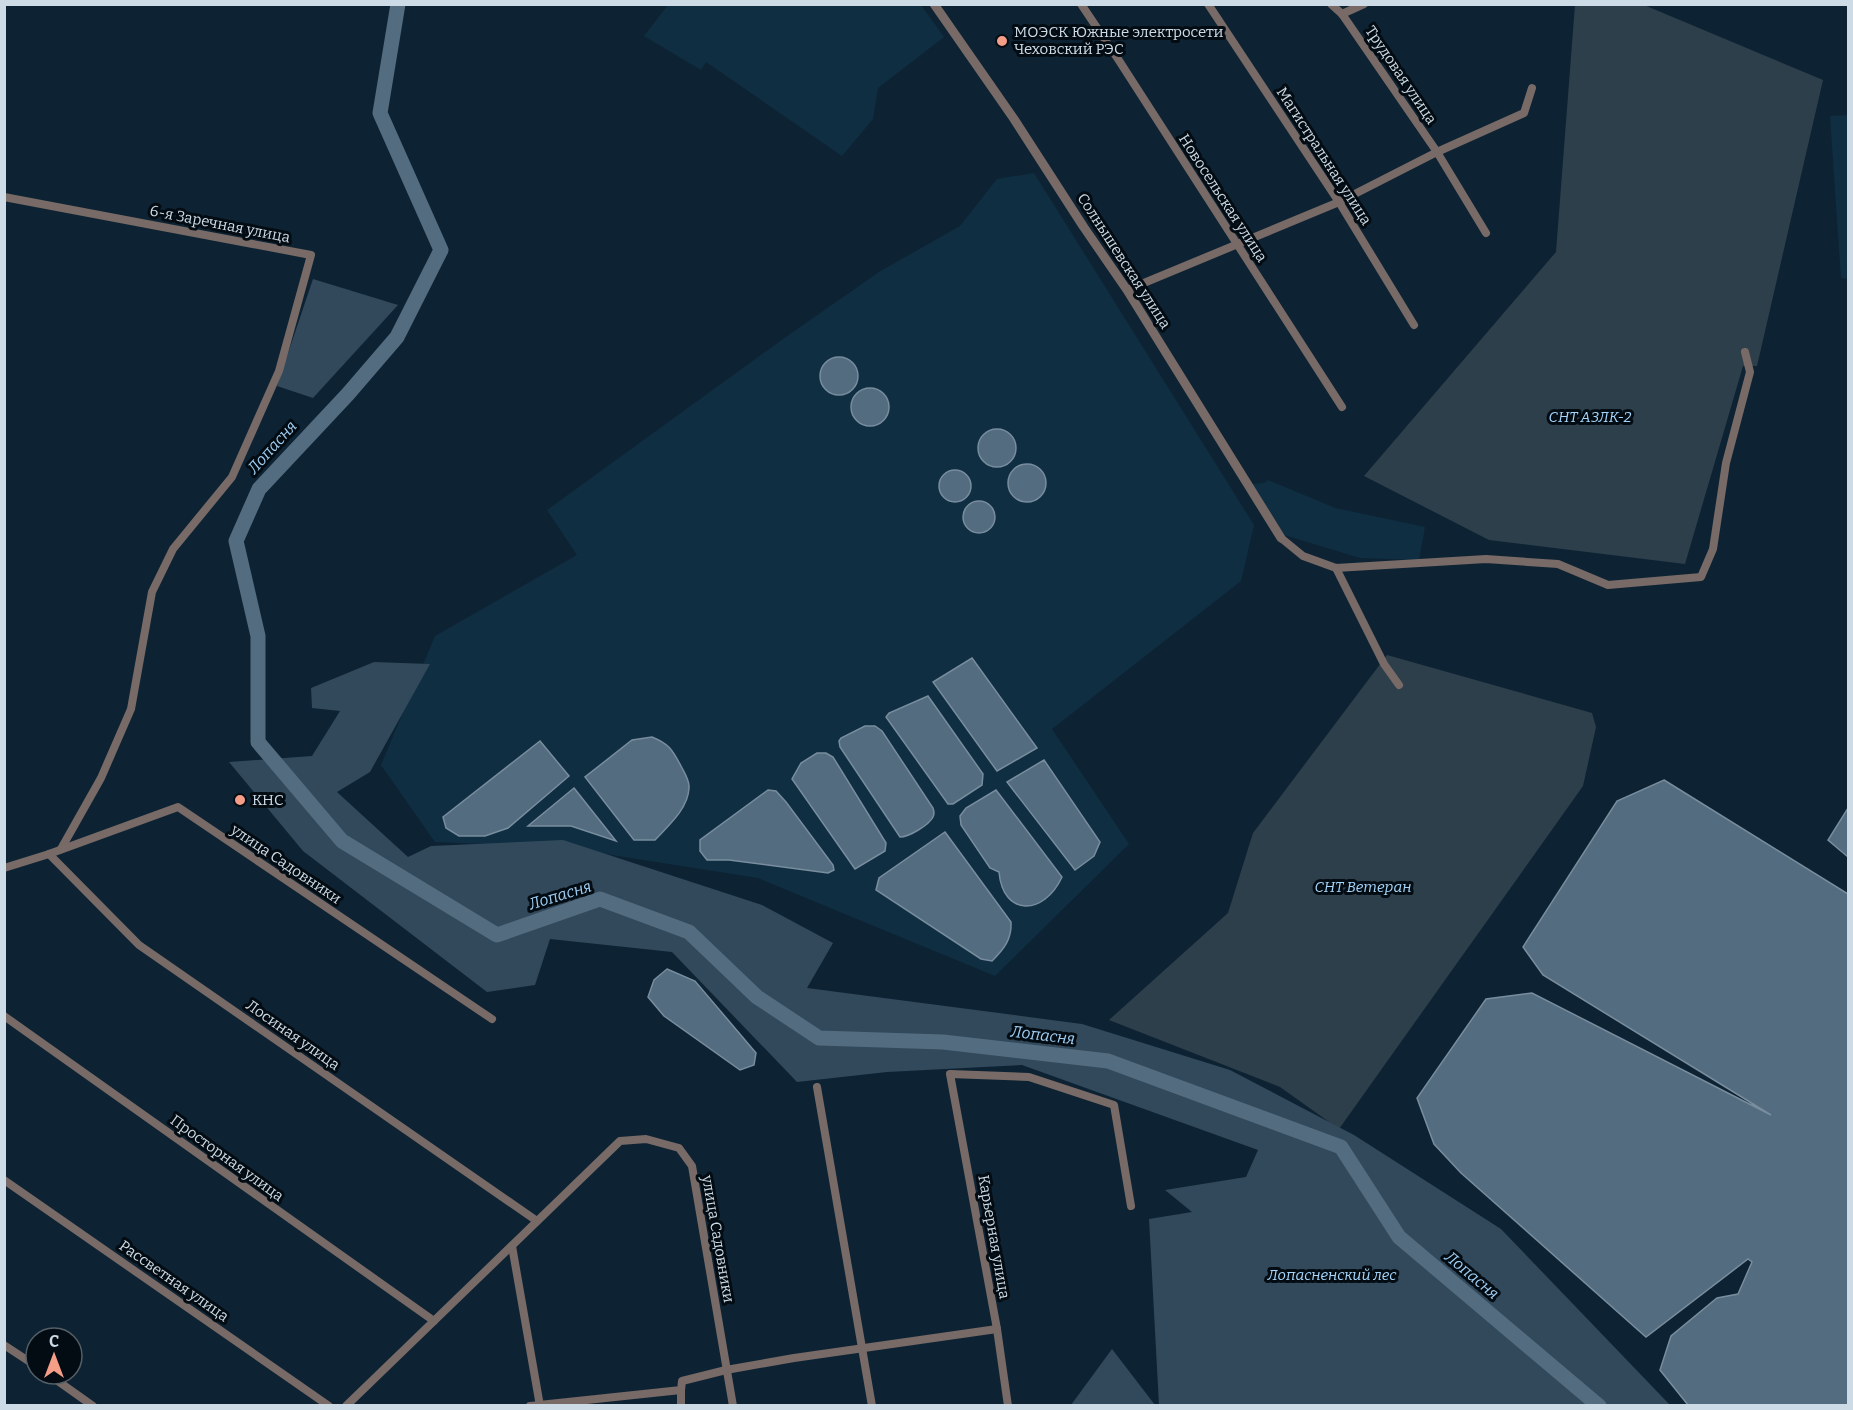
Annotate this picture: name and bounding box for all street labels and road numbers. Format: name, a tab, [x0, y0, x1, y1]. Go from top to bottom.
street label: Трудовая улица	[1361, 22, 1441, 128]
street label: Магистральная улица	[1273, 84, 1375, 228]
street label: Новосельская улица	[1175, 131, 1271, 265]
street label: Солнышевская улица	[1073, 190, 1175, 332]
street label: 6-я Заречная улица	[148, 202, 292, 246]
street label: улица Садовники	[227, 820, 345, 908]
street label: Лосиная улица	[243, 996, 343, 1074]
street label: Просторная улица	[167, 1111, 287, 1205]
street label: улица Садовники	[698, 1173, 738, 1304]
street label: Карьерная улица	[974, 1174, 1014, 1300]
street label: Рассветная улица	[116, 1236, 232, 1326]

